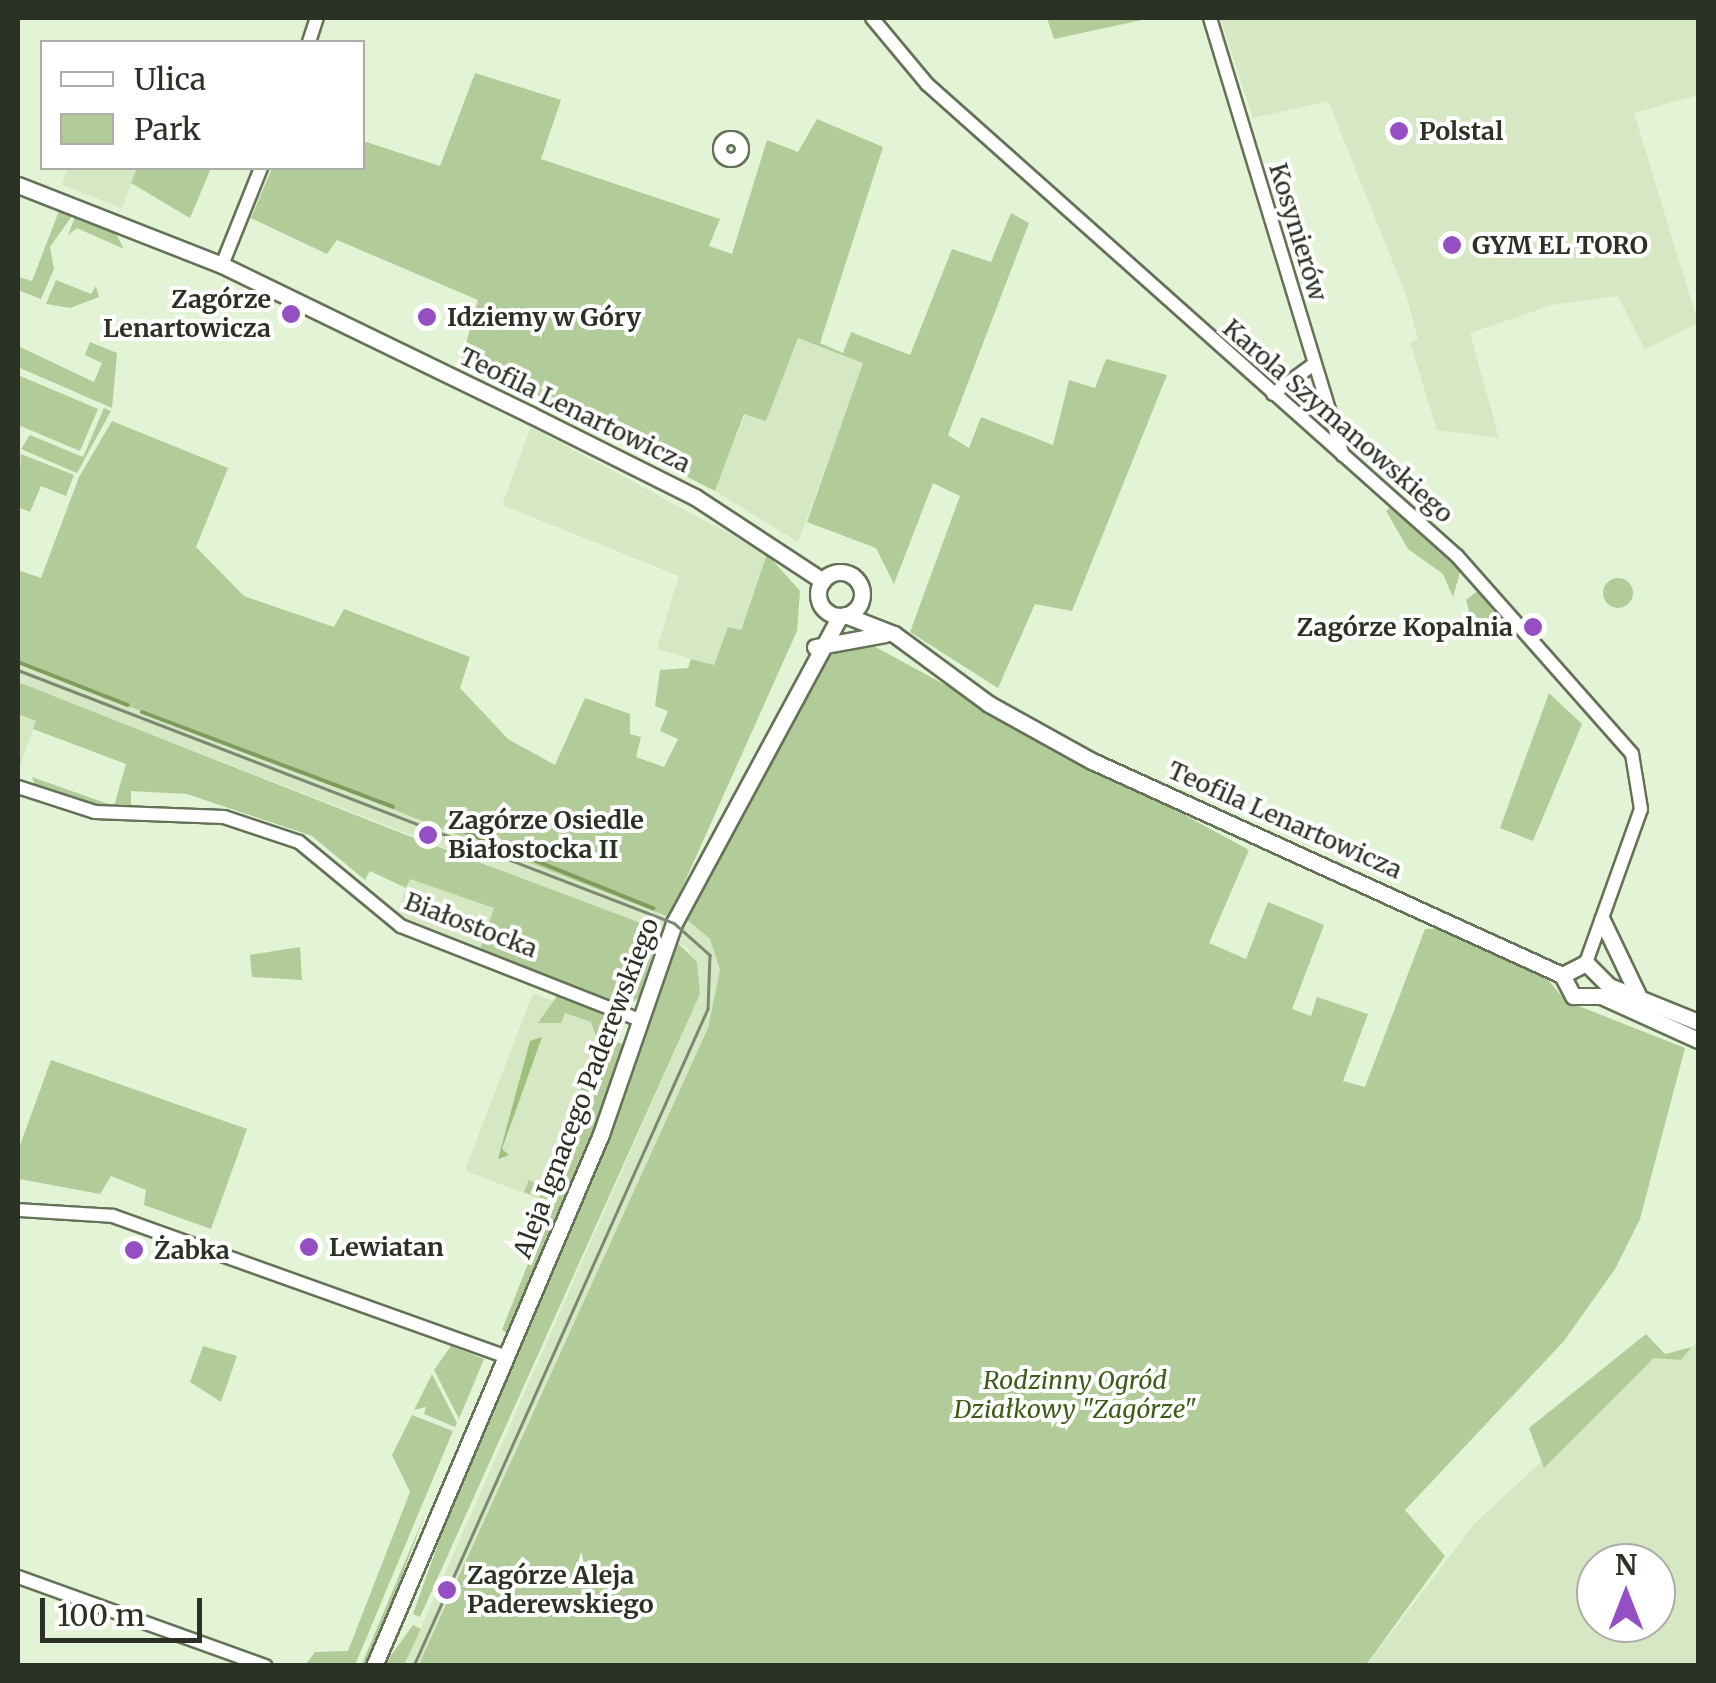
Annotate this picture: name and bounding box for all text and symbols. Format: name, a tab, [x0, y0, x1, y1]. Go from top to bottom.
legend	[40, 40, 365, 170]
text: Ulica	[134, 60, 206, 98]
text: Park	[134, 110, 201, 148]
place label: Polstal	[1419, 116, 1503, 146]
marker: Polstal	[1388, 120, 1410, 142]
street label: Kosynierów	[1263, 159, 1333, 305]
place label: GYM EL TORO	[1472, 230, 1648, 260]
marker: GYM EL TORO	[1441, 234, 1463, 256]
place label: Zagórze Lenartowicza	[103, 285, 271, 344]
place label: Idziemy w Góry	[447, 302, 641, 332]
marker: Zagórze Lenartowicza	[280, 303, 302, 325]
marker: Idziemy w Góry	[416, 306, 438, 328]
street label: Karola Szymanowskiego	[1217, 313, 1459, 529]
street label: Teofila Lenartowicza	[455, 341, 695, 479]
place label: Zagórze Kopalnia	[1297, 612, 1513, 642]
marker: Zagórze Kopalnia	[1522, 616, 1544, 638]
street label: Teofila Lenartowicza	[1163, 755, 1407, 885]
place label: Zagórze Osiedle Białostocka II	[448, 806, 644, 865]
marker: Zagórze Osiedle Białostocka II	[417, 824, 439, 846]
street label: Białostocka	[400, 886, 542, 964]
street label: Aleja Ignacego Paderewskiego	[507, 914, 665, 1262]
place label: Lewiatan	[329, 1232, 444, 1262]
place label: Żabka	[154, 1235, 230, 1265]
marker: Lewiatan	[298, 1236, 320, 1258]
marker: Żabka	[123, 1239, 145, 1261]
park label: Rodzinny Ogród Działkowy "Zagórze"	[954, 1366, 1196, 1425]
north arrow	[1576, 1543, 1676, 1643]
text: N	[1615, 1547, 1637, 1583]
place label: Zagórze Aleja Paderewskiego	[467, 1561, 654, 1620]
scale bar	[45, 1578, 208, 1640]
marker: Zagórze Aleja Paderewskiego	[436, 1579, 458, 1601]
text: 100 m	[57, 1596, 145, 1634]

